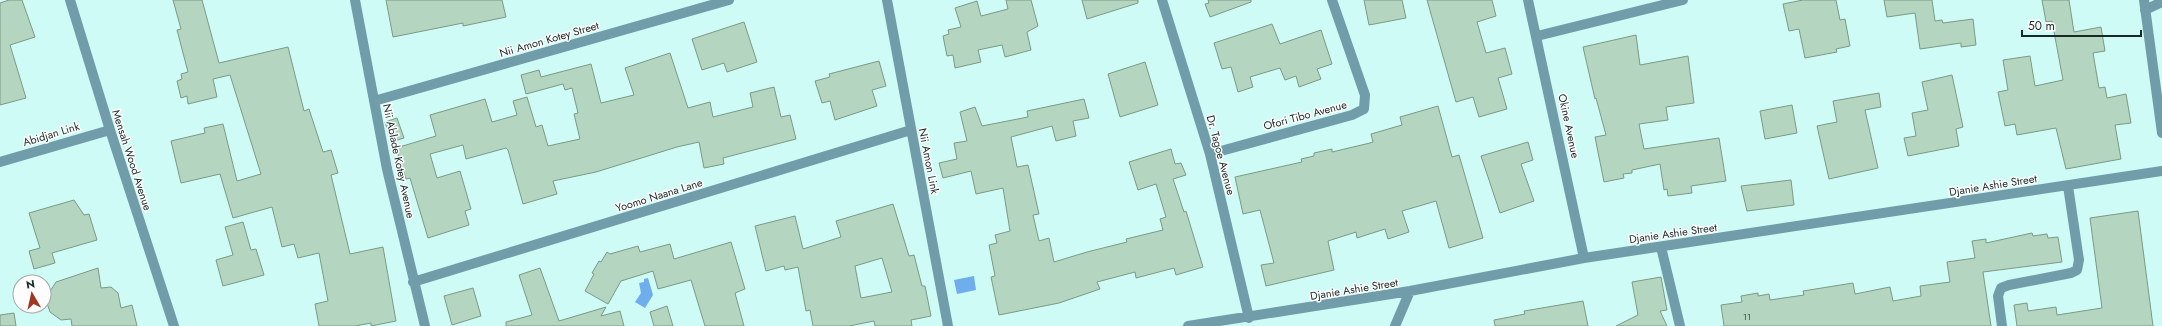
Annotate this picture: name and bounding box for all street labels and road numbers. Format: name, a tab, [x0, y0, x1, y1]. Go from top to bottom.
street label: Nii Amon Kotey Street	[497, 17, 601, 61]
street label: Okine Avenue	[1554, 92, 1584, 160]
street label: Ofori Tibo Avenue	[1262, 96, 1349, 134]
street label: Nii Ablade Kotey Avenue	[379, 102, 419, 220]
street label: Mensah Wood Avenue	[108, 108, 156, 213]
street label: Dr. Tagoe Avenue	[1203, 113, 1239, 197]
street label: Abidjan Link	[21, 118, 81, 150]
street label: Nii Amon Link	[915, 127, 943, 196]
street label: Djanie Ashie Street	[1948, 170, 2038, 200]
street label: Yoomo Naana Lane	[614, 174, 705, 216]
street label: Djanie Ashie Street	[1628, 219, 1718, 247]
street label: Djanie Ashie Street	[1309, 274, 1399, 304]

